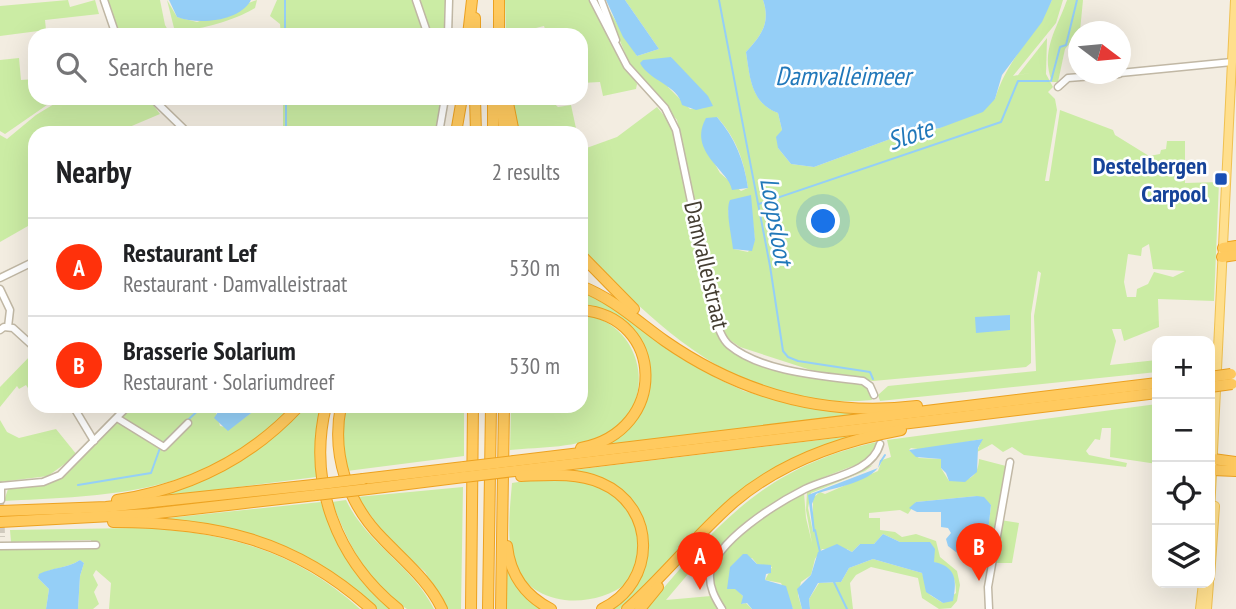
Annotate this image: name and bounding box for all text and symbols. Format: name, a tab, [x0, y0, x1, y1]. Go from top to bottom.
north arrow	[1068, 21, 1131, 84]
search box	[28, 28, 588, 105]
icon: search	[52, 48, 90, 86]
text: Search here	[108, 50, 214, 83]
water label: Damvalleimeer	[775, 59, 915, 92]
water label: Slote	[883, 110, 939, 157]
place label: Destelbergen Carpool	[1093, 150, 1207, 209]
text: Nearby	[56, 152, 131, 191]
text: 2 results	[492, 157, 560, 186]
marker: Destelbergen Carpool	[1213, 171, 1229, 187]
water label: Loopsloot	[753, 175, 801, 270]
street label: Damvalleistraat	[677, 198, 737, 332]
your location	[806, 204, 840, 238]
text: Restaurant Lef	[123, 236, 257, 269]
text: A	[73, 253, 85, 282]
text: 530 m	[509, 253, 560, 282]
text: Restaurant · Damvalleistraat	[123, 269, 347, 298]
text: Brasserie Solarium	[123, 334, 296, 367]
map controls	[1152, 336, 1215, 588]
button: +	[1152, 336, 1215, 399]
text: B	[73, 351, 85, 380]
text: 530 m	[509, 351, 560, 380]
text: Restaurant · Solariumdreef	[123, 367, 334, 396]
button: −	[1152, 399, 1215, 462]
button: locate	[1152, 462, 1215, 525]
pin: B	[956, 523, 1002, 581]
button: layers	[1152, 525, 1215, 588]
pin: A	[677, 532, 723, 590]

